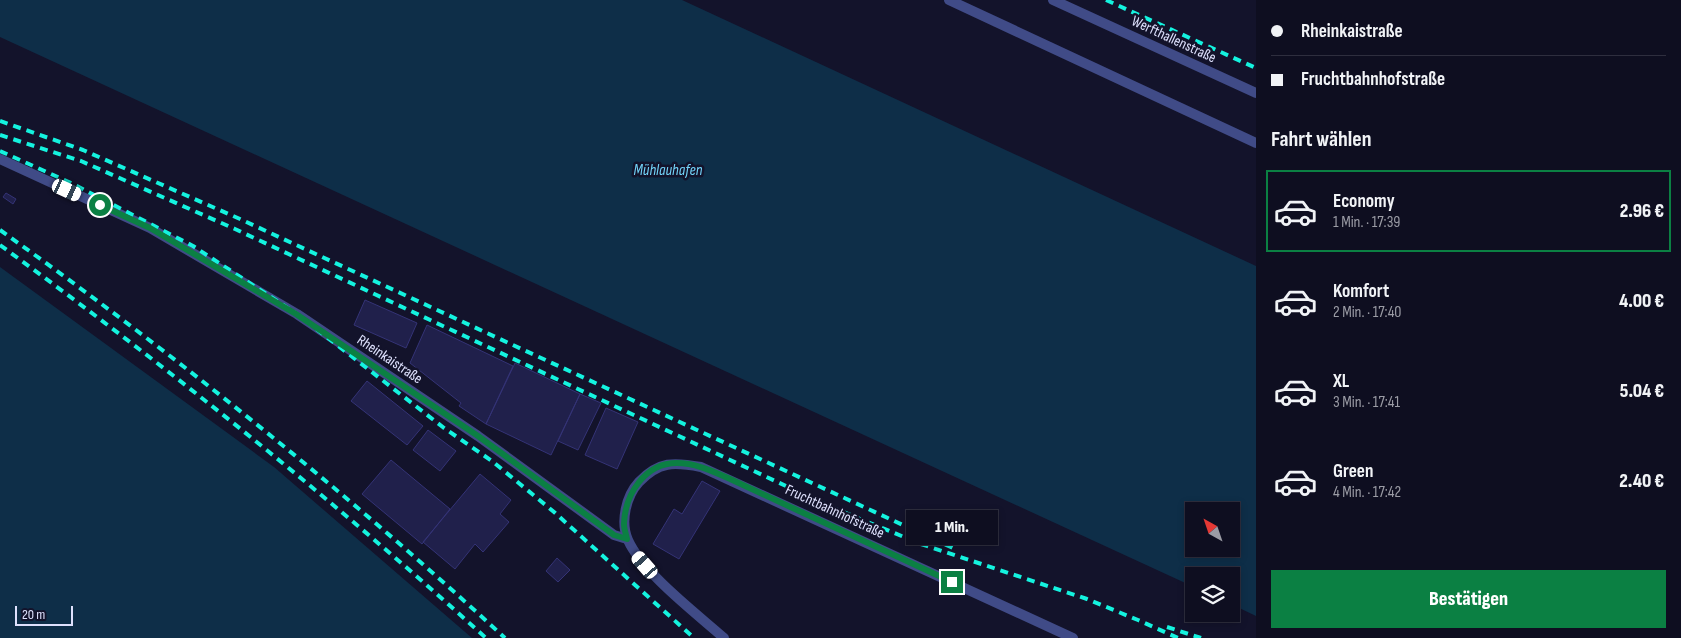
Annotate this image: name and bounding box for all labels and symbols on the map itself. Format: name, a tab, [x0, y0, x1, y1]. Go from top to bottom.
street label: Werfthallenstraße	[1128, 12, 1219, 67]
water label: Mühlauhafen	[634, 161, 703, 180]
car	[50, 177, 83, 203]
route start	[89, 194, 111, 216]
street label: Rheinkaistraße	[353, 331, 426, 388]
street label: Fruchtbahnhofstraße	[782, 480, 887, 543]
north arrow	[1185, 502, 1240, 558]
callout: 1 Min.	[906, 510, 998, 544]
car	[629, 549, 660, 581]
route end	[941, 571, 963, 593]
scale bar	[15, 603, 72, 626]

